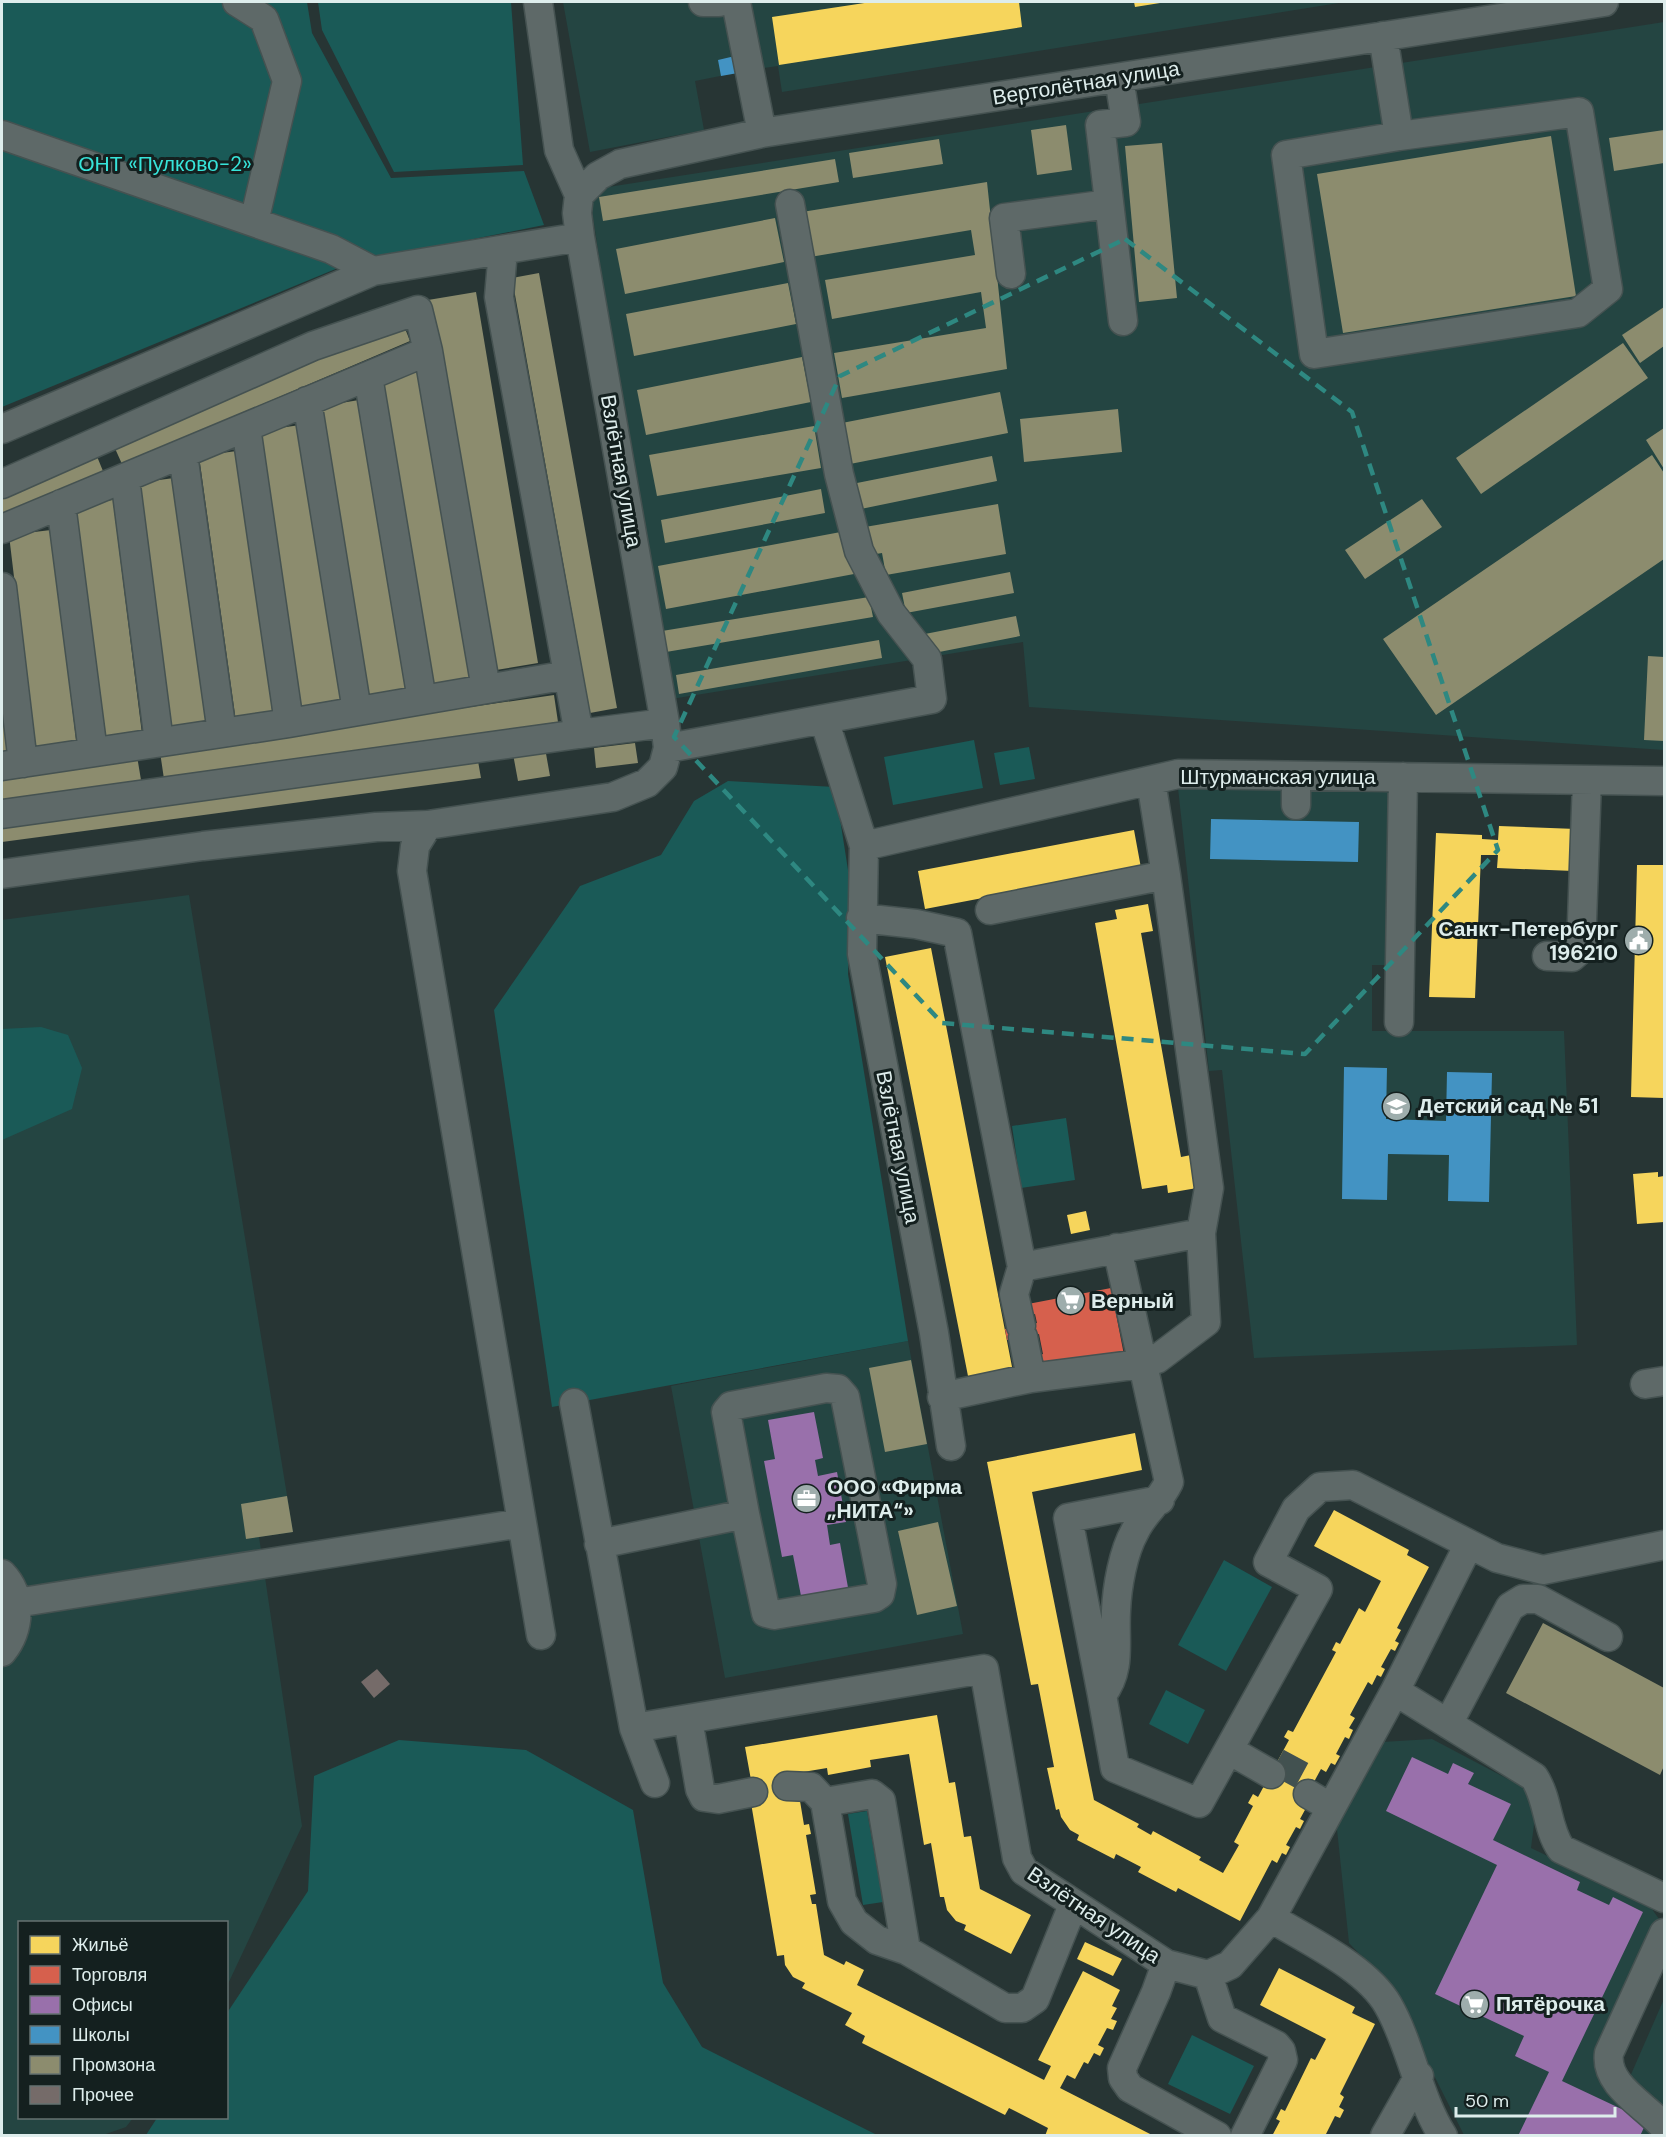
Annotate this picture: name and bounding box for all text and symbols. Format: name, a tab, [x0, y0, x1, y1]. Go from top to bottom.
street label: Вертолётная улица	[990, 54, 1182, 112]
park label: ОНТ «Пулково-2»	[78, 150, 252, 178]
street label: Взлётная улица	[594, 392, 648, 550]
street label: Штурманская улица	[1180, 763, 1376, 791]
place label: Санкт-Петербург 196210	[1438, 915, 1618, 967]
public building icon: Санкт-Петербург 196210	[1623, 925, 1655, 957]
street label: Взлётная улица	[869, 1068, 927, 1226]
school or university icon: Детский сад № 51	[1381, 1090, 1413, 1122]
place label: Детский сад № 51	[1418, 1092, 1599, 1120]
supermarket icon: Верный	[1054, 1285, 1086, 1317]
place label: Верный	[1091, 1287, 1174, 1315]
place label: ООО «Фирма „НИТА“»	[827, 1473, 962, 1525]
office icon: ООО «Фирма „НИТА“»	[790, 1483, 822, 1515]
street label: Взлётная улица	[1022, 1860, 1166, 1970]
legend	[18, 1921, 228, 2119]
text: Жильё	[72, 1933, 129, 1957]
text: Торговля	[72, 1963, 147, 1987]
supermarket icon: Пятёрочка	[1459, 1988, 1491, 2020]
place label: Пятёрочка	[1496, 1990, 1605, 2018]
text: Офисы	[72, 1993, 133, 2017]
text: Школы	[72, 2023, 130, 2047]
text: Промзона	[72, 2053, 156, 2077]
scale bar	[1456, 2080, 1615, 2118]
text: Прочее	[72, 2083, 134, 2107]
text: 50 m	[1465, 2089, 1509, 2113]

